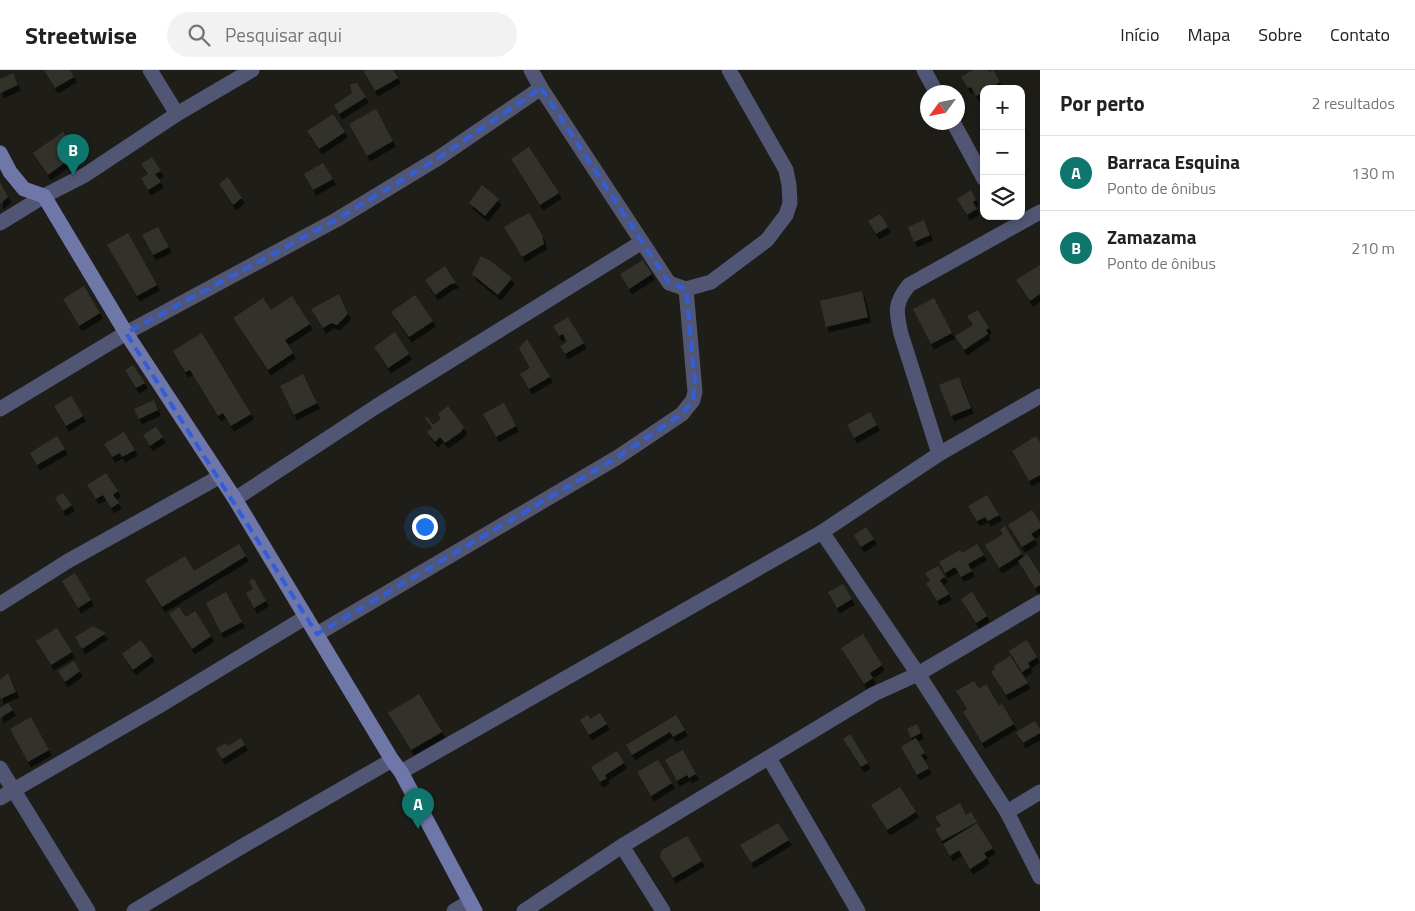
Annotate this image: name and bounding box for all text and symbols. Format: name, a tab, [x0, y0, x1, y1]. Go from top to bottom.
search box	[167, 12, 517, 57]
text: Streetwise	[25, 17, 137, 53]
text: Pesquisar aqui	[225, 20, 342, 49]
icon: search	[185, 21, 213, 49]
text: Início	[1120, 21, 1160, 48]
text: Mapa	[1188, 21, 1230, 48]
text: Sobre	[1258, 21, 1302, 48]
text: Contato	[1330, 21, 1390, 48]
north arrow	[920, 85, 965, 130]
map controls	[980, 85, 1025, 220]
button: +	[980, 85, 1025, 130]
text: Por perto	[1060, 87, 1145, 119]
text: 2 resultados	[1311, 91, 1395, 115]
button: −	[980, 130, 1025, 175]
pin: B	[57, 134, 89, 175]
text: Barraca Esquina	[1107, 147, 1240, 176]
text: A	[1071, 161, 1081, 185]
text: 130 m	[1351, 161, 1395, 185]
button: layers	[980, 175, 1025, 220]
text: Ponto de ônibus	[1107, 176, 1216, 200]
text: Zamazama	[1107, 222, 1196, 251]
text: B	[1071, 236, 1081, 260]
text: 210 m	[1351, 236, 1395, 260]
text: Ponto de ônibus	[1107, 251, 1216, 275]
your location	[412, 514, 438, 540]
pin: A	[402, 788, 434, 829]

